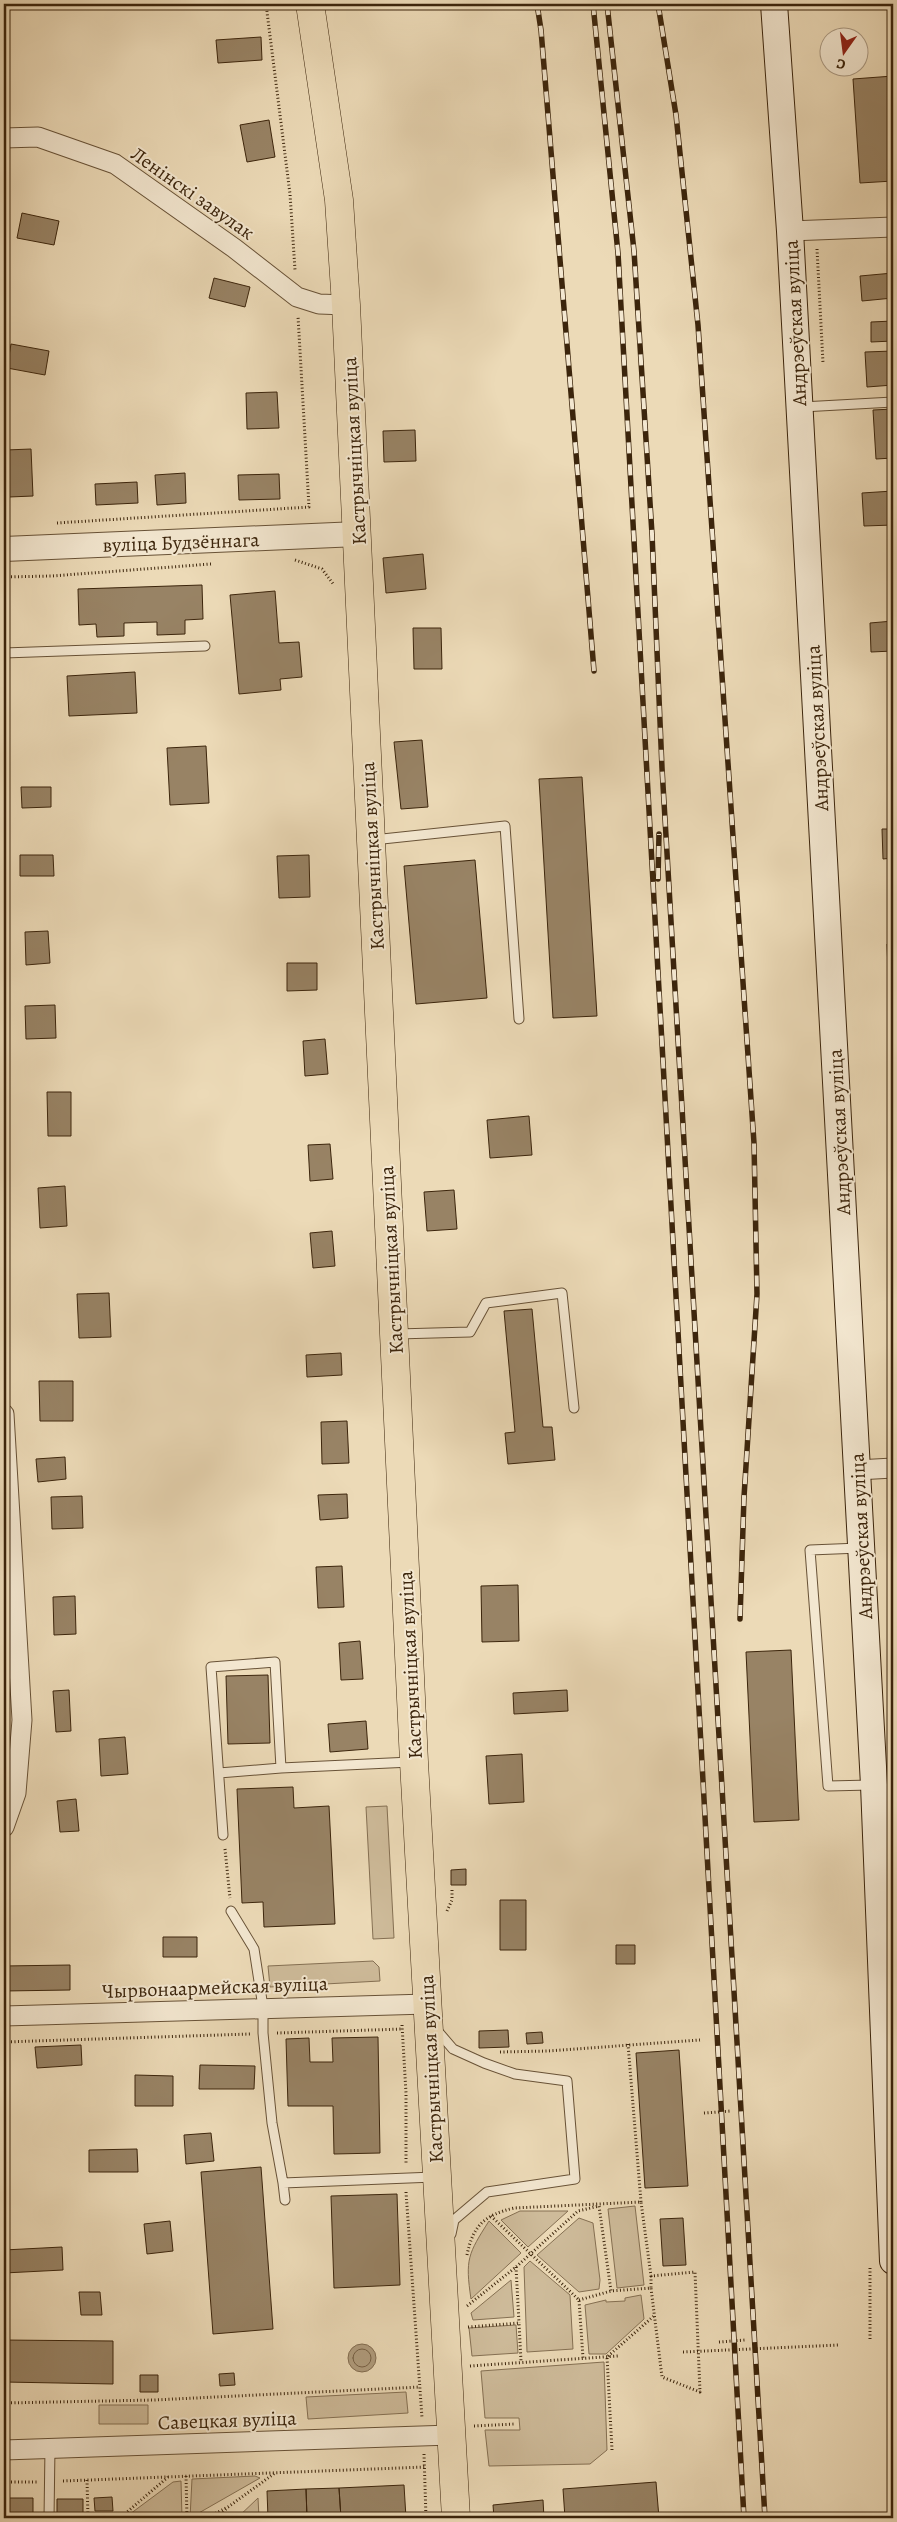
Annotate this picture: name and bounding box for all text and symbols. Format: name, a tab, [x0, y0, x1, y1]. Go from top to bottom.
north arrow	[820, 28, 870, 78]
text: С	[834, 54, 847, 74]
street label: Ленінскі завулак	[125, 141, 260, 246]
street label: Андрэеўская вуліца	[778, 238, 813, 408]
street label: Кастрычніцкая вуліца	[336, 355, 373, 546]
street label: вуліца Будзённага	[102, 526, 261, 559]
street label: Андрэеўская вуліца	[800, 643, 835, 813]
street label: Кастрычніцкая вуліца	[354, 760, 391, 951]
street label: Андрэеўская вуліца	[822, 1047, 857, 1217]
street label: Кастрычніцкая вуліца	[373, 1164, 410, 1355]
street label: Андрэеўская вуліца	[844, 1451, 879, 1621]
street label: Кастрычніцкая вуліца	[392, 1569, 429, 1760]
street label: Чырвонаармейская вуліца	[102, 1970, 329, 2005]
street label: Кастрычніцкая вуліца	[413, 1973, 450, 2164]
street label: Савецкая вуліца	[157, 2405, 298, 2436]

